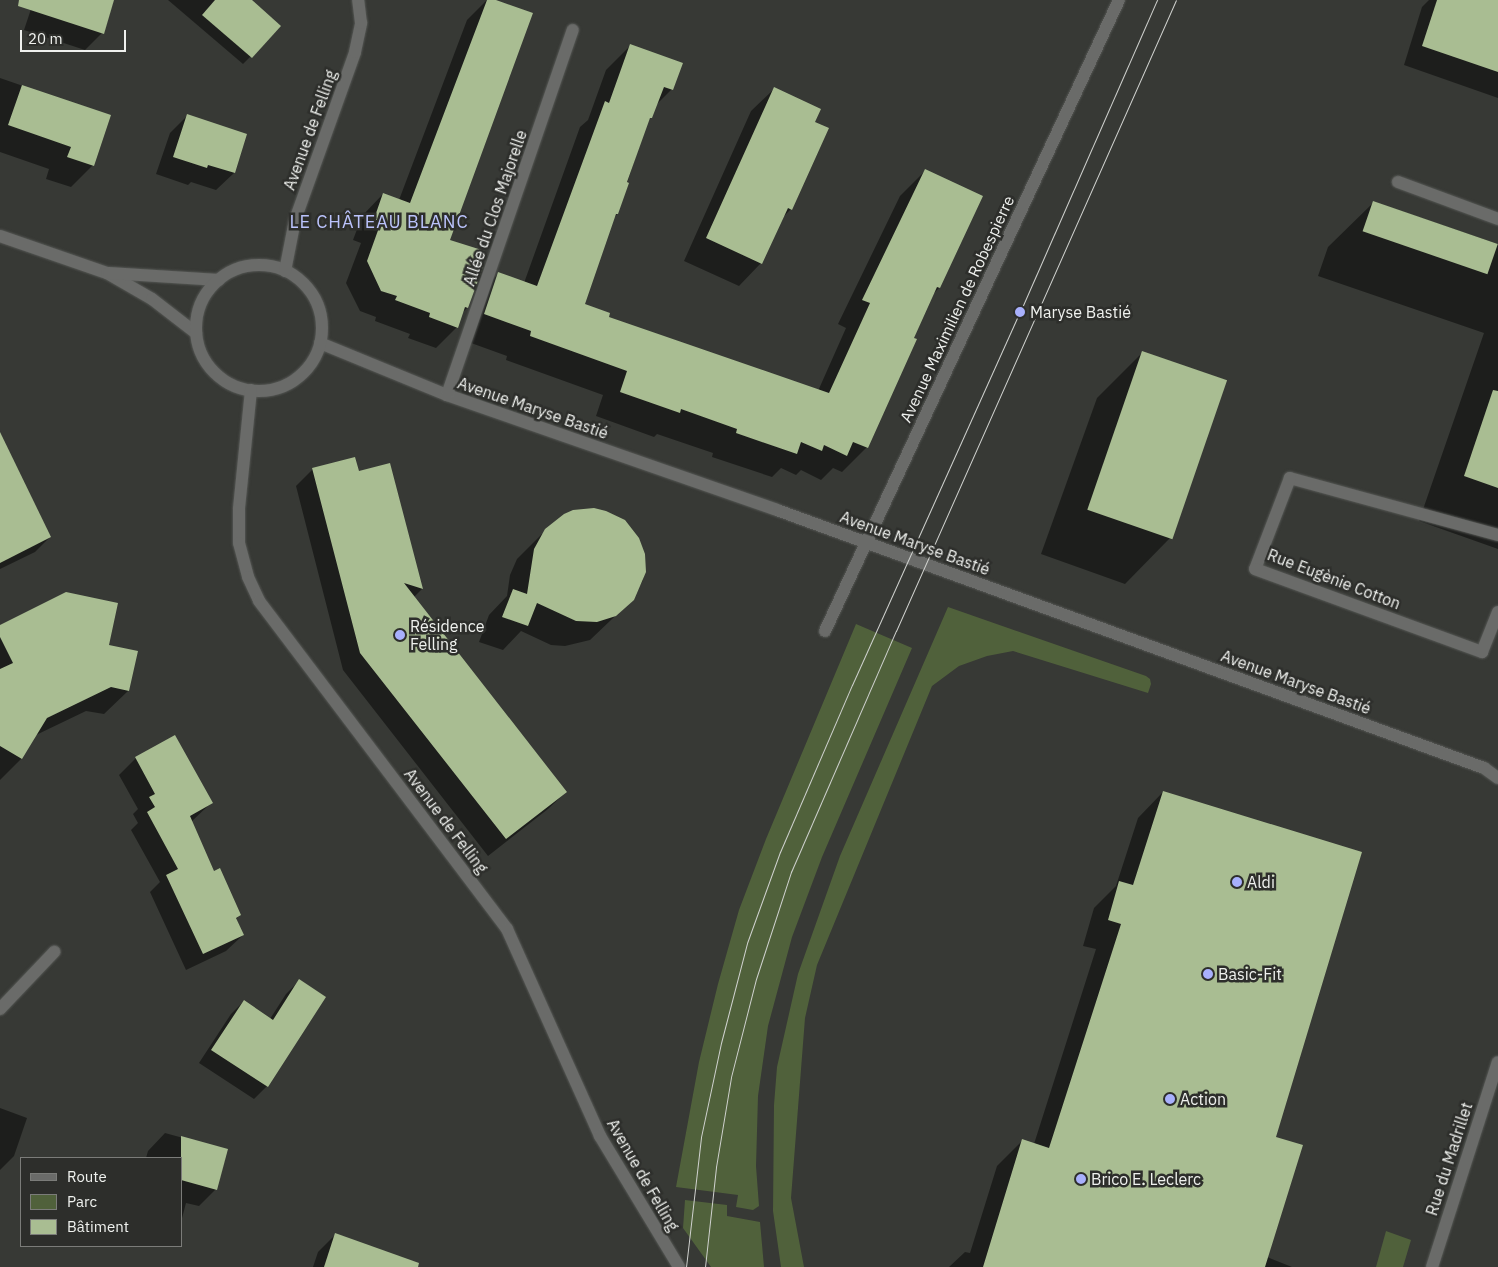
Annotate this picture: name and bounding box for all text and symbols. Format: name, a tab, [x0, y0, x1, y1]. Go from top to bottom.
scale bar	[22, 20, 129, 52]
text: 20 m	[28, 29, 63, 48]
street label: Avenue de Felling	[279, 67, 341, 193]
street label: Allée du Clos Majorelle	[459, 128, 531, 288]
street label: Avenue Maximilien de Robespierre	[896, 193, 1018, 425]
district label: LE CHÂTEAU BLANC	[287, 211, 471, 233]
place label: Maryse Bastié	[1030, 302, 1131, 322]
marker: Maryse Bastié	[1014, 306, 1026, 318]
street label: Avenue Maryse Bastié	[455, 373, 611, 443]
street label: Avenue Maryse Bastié	[837, 507, 993, 579]
street label: Rue Eugènie Cotton	[1265, 545, 1403, 613]
place label: Résidence Felling	[410, 616, 484, 654]
marker: Résidence Felling	[394, 629, 406, 641]
street label: Avenue Maryse Bastié	[1218, 646, 1374, 718]
street label: Avenue de Felling	[400, 765, 492, 877]
place label: Aldi	[1247, 872, 1275, 892]
marker: Aldi	[1231, 876, 1243, 888]
place label: Basic-Fit	[1218, 964, 1282, 984]
marker: Basic-Fit	[1202, 968, 1214, 980]
place label: Action	[1180, 1089, 1226, 1109]
marker: Action	[1164, 1093, 1176, 1105]
street label: Rue du Madrillet	[1422, 1100, 1476, 1218]
street label: Avenue de Felling	[603, 1115, 683, 1235]
legend	[20, 1157, 182, 1247]
text: Route	[67, 1167, 107, 1186]
place label: Brico E. Leclerc	[1091, 1169, 1201, 1189]
marker: Brico E. Leclerc	[1075, 1173, 1087, 1185]
text: Parc	[67, 1192, 97, 1211]
text: Bâtiment	[67, 1217, 129, 1236]

